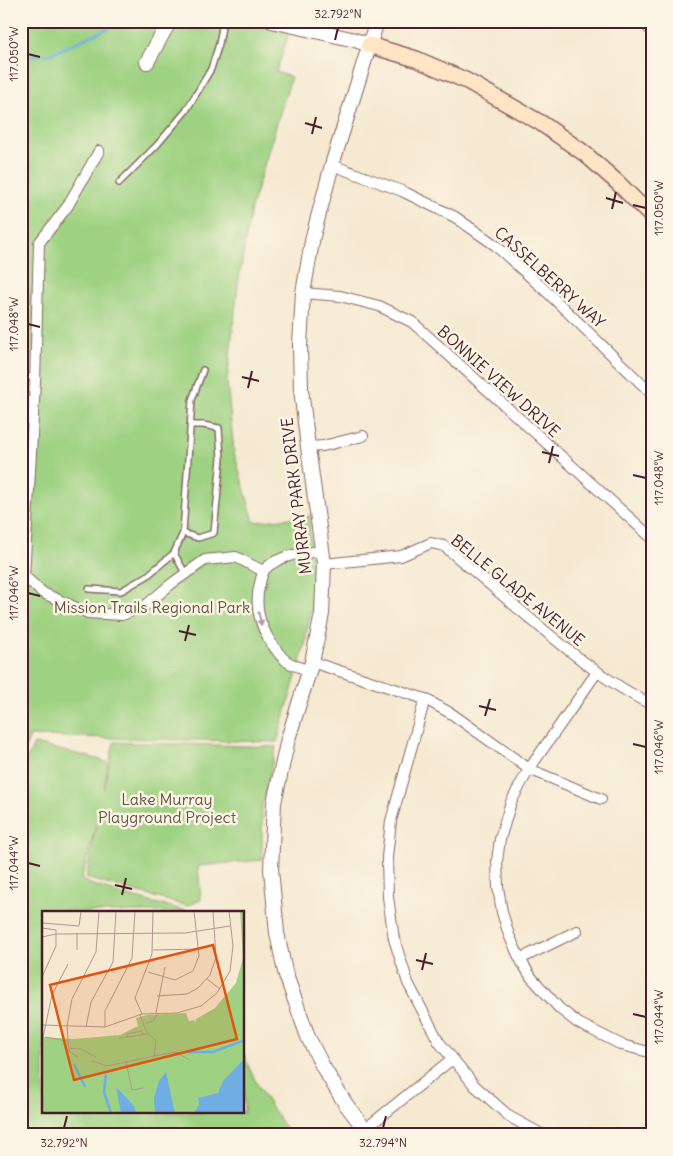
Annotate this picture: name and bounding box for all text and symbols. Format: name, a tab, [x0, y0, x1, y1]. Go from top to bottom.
text: 32.792°N	[314, 6, 362, 21]
text: 117.050°W	[6, 26, 21, 82]
text: 117.050°W	[651, 180, 666, 236]
street label: CASSELBERRY WAY	[490, 222, 610, 332]
text: 117.048°W	[6, 297, 21, 351]
street label: BONNIE VIEW DRIVE	[434, 321, 564, 441]
street label: MURRAY PARK DRIVE	[276, 416, 316, 576]
text: 117.048°W	[651, 451, 666, 505]
street label: BELLE GLADE AVENUE	[447, 530, 589, 650]
text: 117.046°W	[6, 566, 21, 620]
park label: Mission Trails Regional Park	[54, 597, 250, 617]
one-way arrow	[256, 611, 264, 626]
text: 117.046°W	[651, 720, 666, 774]
park label: Lake Murray Playground Project	[98, 789, 237, 827]
text: 117.044°W	[6, 836, 21, 890]
inset map	[42, 911, 245, 1114]
text: 117.044°W	[651, 990, 666, 1044]
text: 32.792°N	[40, 1135, 88, 1150]
text: 32.794°N	[359, 1135, 407, 1150]

